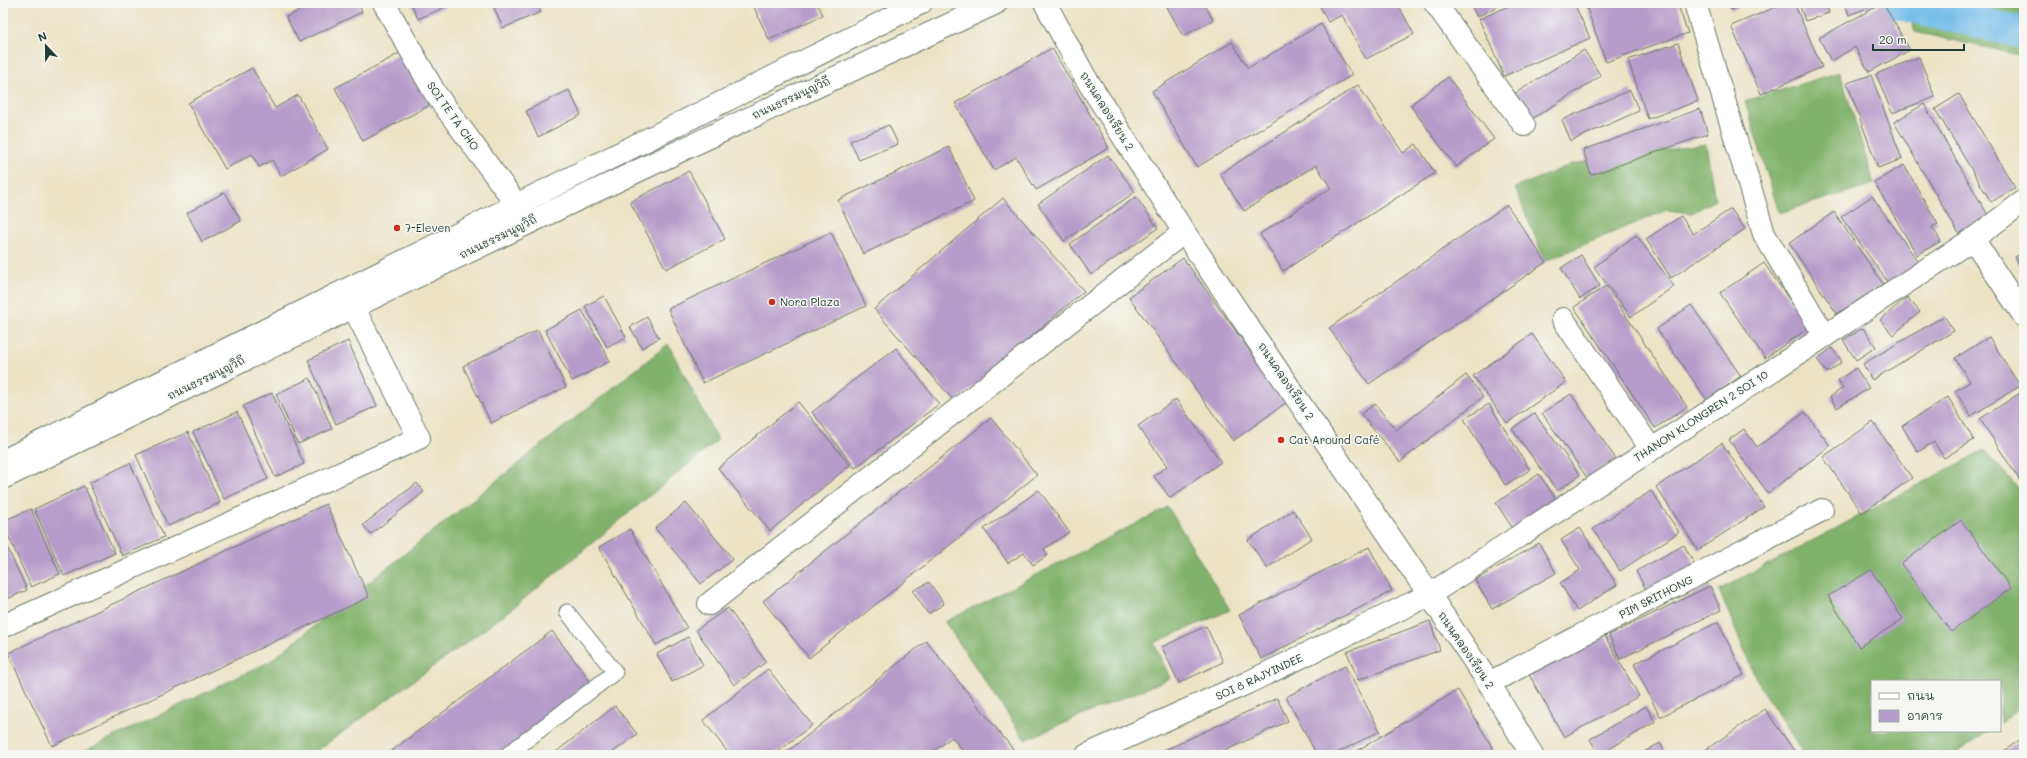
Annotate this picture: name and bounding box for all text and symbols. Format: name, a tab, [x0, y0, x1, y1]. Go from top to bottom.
north arrow	[26, 26, 66, 66]
scale bar	[1873, 26, 1964, 52]
text: N	[35, 28, 49, 45]
text: 20 m	[1879, 31, 1907, 47]
street label: ถนนคลองเรียน 2	[1077, 68, 1138, 153]
street label: ถนนธรรมนูญวิถี	[749, 73, 833, 124]
street label: SOI TE TA CHO	[424, 78, 483, 153]
street label: ถนนธรรมนูญวิถี	[456, 211, 540, 264]
place label: 7-Eleven	[405, 220, 450, 235]
marker: 7-Eleven	[392, 223, 402, 233]
place label: Nora Plaza	[780, 294, 840, 309]
marker: Nora Plaza	[767, 297, 777, 307]
street label: ถนนคลองเรียน 2	[1255, 339, 1318, 422]
street label: ถนนธรรมนูญวิถี	[164, 352, 248, 405]
street label: THANON KLONGREN 2 SOI 10	[1631, 366, 1771, 465]
place label: Cat Around Café	[1289, 432, 1380, 447]
marker: Cat Around Café	[1276, 435, 1286, 445]
street label: PIM SRITHONG	[1616, 572, 1695, 622]
street label: ถนนคลองเรียน 2	[1435, 608, 1498, 691]
street label: SOI 8 RAJYINDEE	[1213, 650, 1305, 703]
legend	[1871, 680, 2001, 732]
text: ถนน	[1907, 687, 1935, 703]
text: อาคาร	[1907, 707, 1943, 723]

